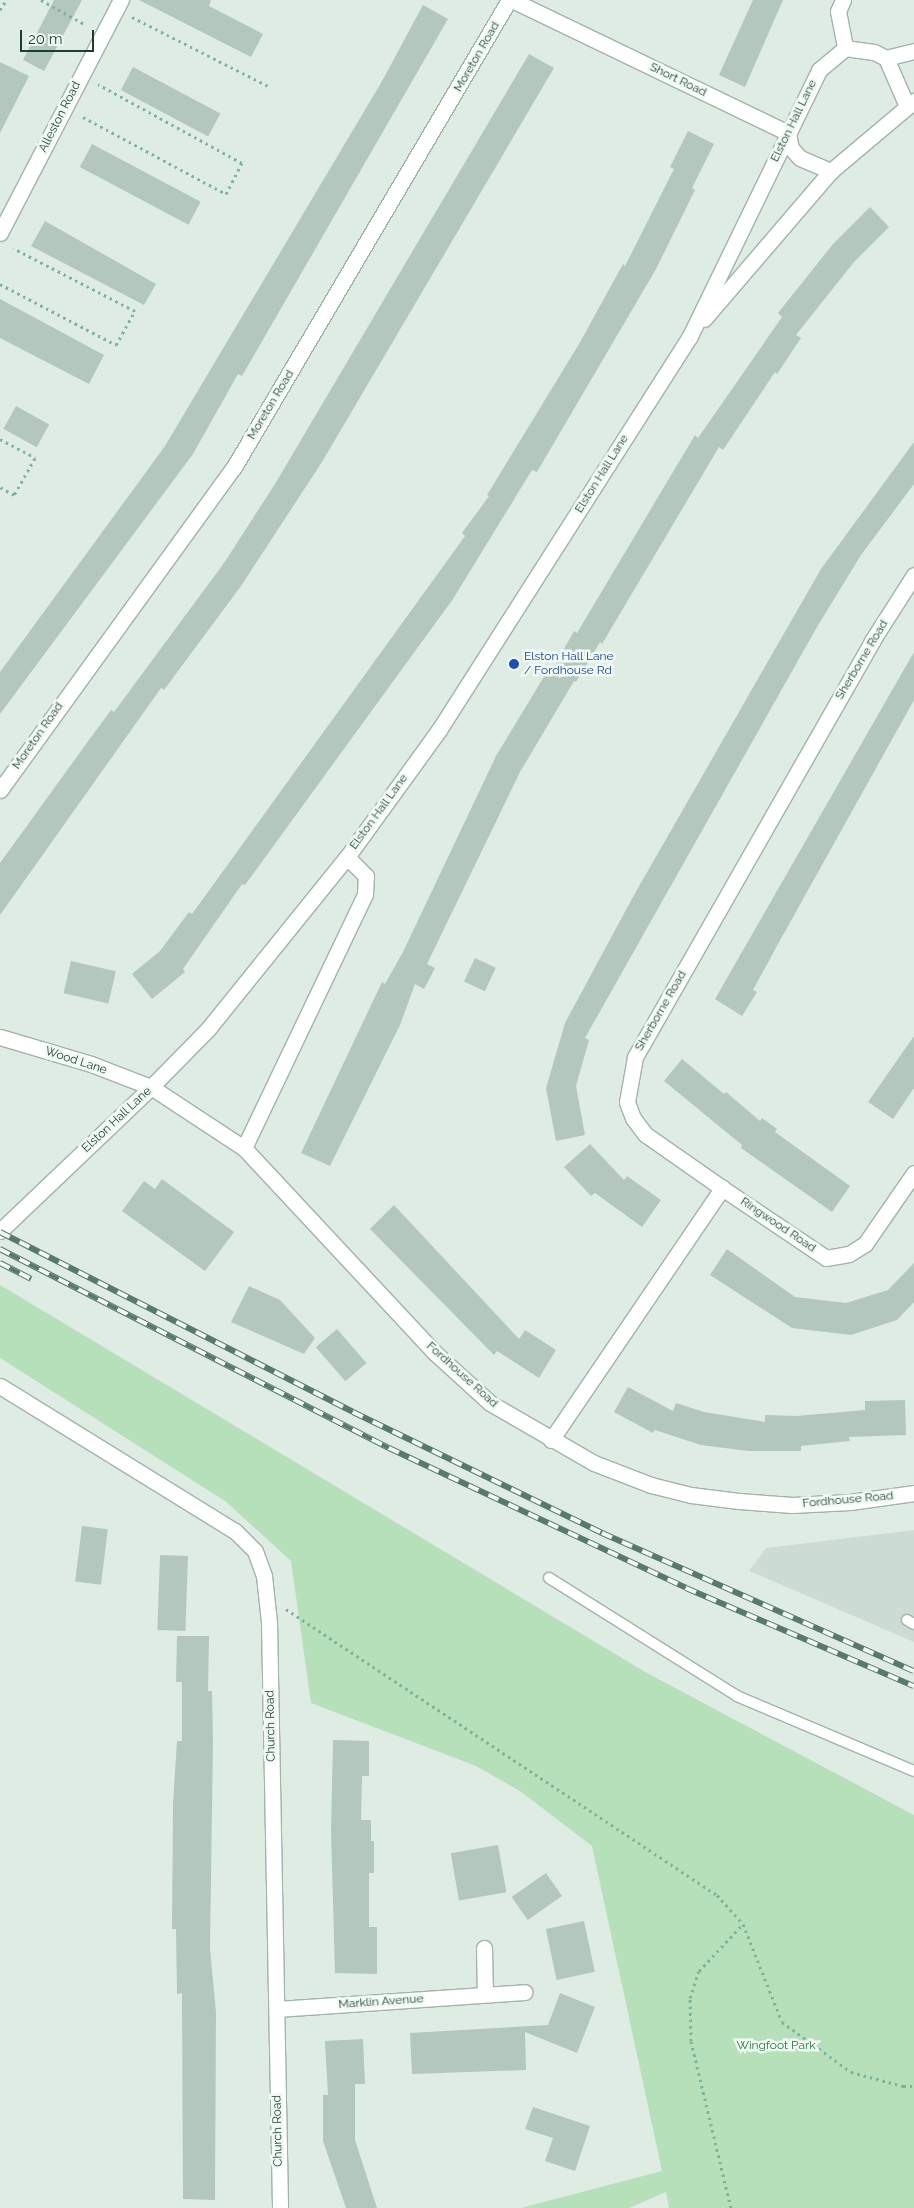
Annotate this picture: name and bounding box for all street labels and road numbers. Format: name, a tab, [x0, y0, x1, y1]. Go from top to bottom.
street label: Moreton Road	[451, 19, 503, 95]
street label: Short Road	[647, 60, 709, 100]
street label: Elston Hall Lane	[768, 77, 820, 165]
street label: Alleston Road	[36, 79, 84, 155]
street label: Moreton Road	[245, 368, 297, 442]
street label: Elston Hall Lane	[572, 432, 632, 516]
street label: Sherborne Road	[833, 618, 891, 702]
street label: Moreton Road	[10, 700, 66, 772]
street label: Elston Hall Lane	[347, 771, 411, 853]
street label: Sherborne Road	[632, 968, 690, 1054]
street label: Wood Lane	[43, 1044, 109, 1078]
street label: Elston Hall Lane	[79, 1084, 155, 1156]
street label: Ringwood Road	[738, 1194, 818, 1256]
street label: Fordhouse Road	[423, 1339, 501, 1411]
street label: Fordhouse Road	[802, 1489, 894, 1511]
street label: Church Road	[263, 1690, 279, 1762]
street label: Marklin Avenue	[338, 1992, 424, 2012]
street label: Church Road	[270, 2095, 286, 2167]

